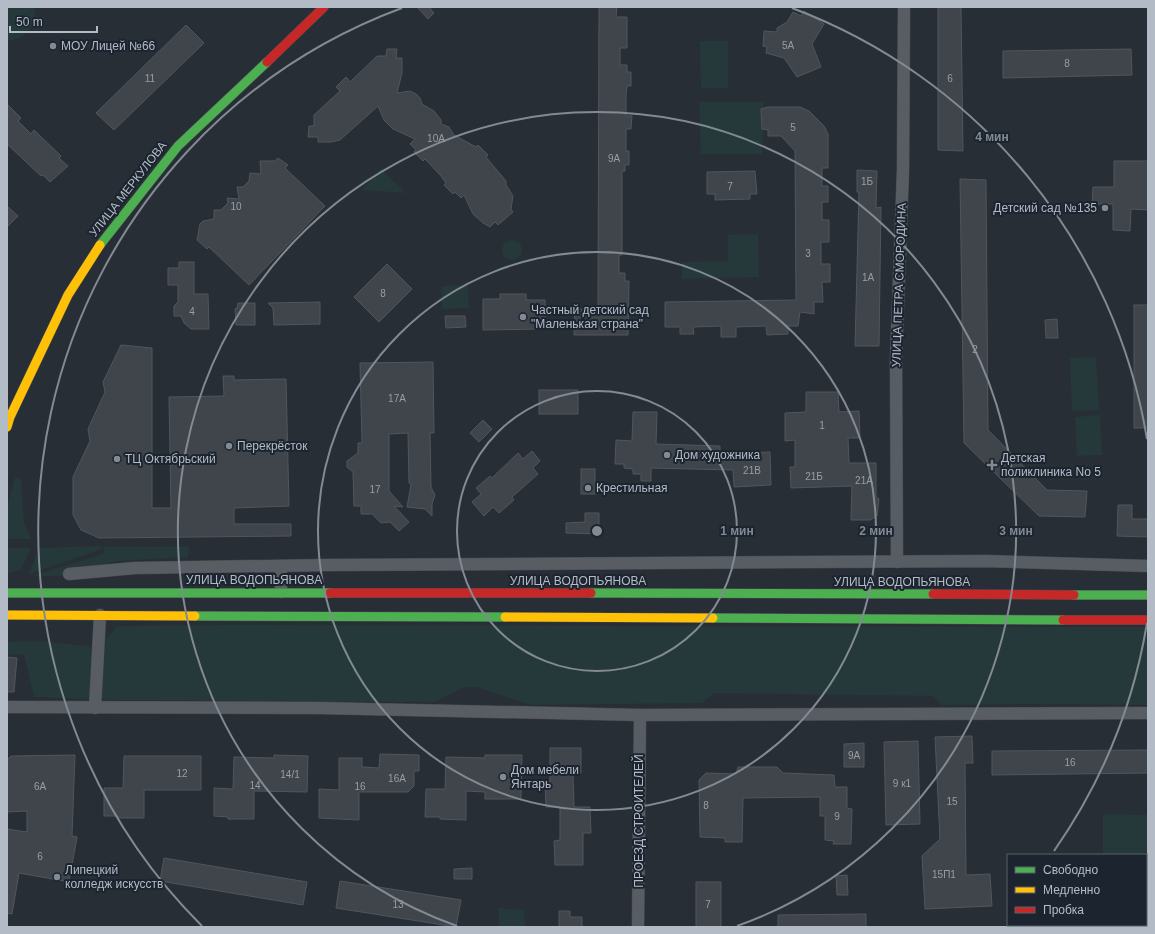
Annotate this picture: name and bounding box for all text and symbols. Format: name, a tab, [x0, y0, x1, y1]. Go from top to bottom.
scale bar	[10, 8, 97, 34]
text: 50 m	[16, 15, 43, 29]
place label: МОУ Лицей №66	[61, 39, 156, 53]
house number: 5А	[782, 40, 794, 51]
marker: МОУ Лицей №66	[48, 41, 58, 51]
house number: 8	[1064, 58, 1070, 69]
house number: 11	[145, 73, 156, 84]
house number: 6	[947, 73, 953, 84]
house number: 5	[790, 122, 796, 133]
text: 4 мин	[975, 130, 1009, 144]
house number: 10А	[427, 133, 445, 144]
street label: УЛИЦА МЕРКУЛОВА	[86, 139, 170, 239]
house number: 9А	[608, 153, 620, 164]
house number: 1Б	[861, 176, 873, 187]
house number: 7	[727, 181, 733, 192]
house number: 10	[230, 201, 242, 212]
place label: Детский сад №135	[993, 201, 1097, 215]
street label: УЛИЦА ПЕТРА СМОРОДИНА	[889, 203, 909, 367]
marker: Детский сад №135	[1100, 203, 1110, 213]
house number: 3	[805, 248, 811, 259]
house number: 1А	[862, 272, 874, 283]
house number: 8	[380, 288, 386, 299]
place label: Частный детский сад "Маленькая страна"	[531, 303, 649, 331]
house number: 4	[189, 306, 195, 317]
marker: Частный детский сад "Маленькая страна"	[518, 312, 528, 322]
house number: 2	[972, 344, 978, 355]
house number: 17А	[388, 393, 406, 404]
house number: 1	[819, 420, 825, 431]
place label: Перекрёсток	[237, 439, 308, 453]
marker: Перекрёсток	[224, 441, 234, 451]
place label: Дом художника	[675, 448, 761, 462]
marker: Дом художника	[662, 450, 672, 460]
place label: Детская поликлиника No 5	[1001, 451, 1101, 479]
place label: ТЦ Октябрьский	[125, 452, 216, 466]
marker: ТЦ Октябрьский	[112, 454, 122, 464]
marker: Детская поликлиника No 5	[986, 459, 998, 471]
house number: 21В	[743, 465, 761, 476]
house number: 21Б	[805, 471, 823, 482]
house number: 21А	[855, 475, 873, 486]
place label: Крестильная	[596, 481, 668, 495]
marker: Крестильная	[583, 483, 593, 493]
house number: 17	[369, 484, 381, 495]
centre of rings	[590, 524, 604, 538]
text: 1 мин	[720, 524, 754, 538]
text: 2 мин	[859, 524, 893, 538]
text: 3 мин	[999, 524, 1033, 538]
street label: УЛИЦА ВОДОПЬЯНОВА	[186, 573, 322, 587]
street label: УЛИЦА ВОДОПЬЯНОВА	[510, 574, 646, 588]
street label: УЛИЦА ВОДОПЬЯНОВА	[834, 575, 970, 589]
house number: 9А	[848, 750, 860, 761]
street label: ПРОЕЗД СТРОИТЕЛЕЙ	[631, 754, 646, 888]
house number: 16	[1064, 757, 1076, 768]
place label: Дом мебели Янтарь	[511, 763, 579, 791]
house number: 12	[176, 768, 188, 779]
house number: 14/1	[280, 769, 300, 780]
marker: Дом мебели Янтарь	[498, 772, 508, 782]
house number: 16А	[388, 773, 406, 784]
house number: 9 к1	[893, 778, 912, 789]
house number: 14	[249, 780, 261, 791]
house number: 6А	[34, 781, 46, 792]
house number: 16	[354, 781, 366, 792]
house number: 15	[946, 796, 958, 807]
house number: 8	[703, 800, 709, 811]
house number: 9	[834, 811, 840, 822]
house number: 6	[37, 851, 43, 862]
legend	[1007, 854, 1147, 926]
place label: Липецкий колледж искусств	[65, 863, 163, 891]
text: Свободно	[1043, 863, 1098, 877]
house number: 15П1	[932, 869, 956, 880]
marker: Липецкий колледж искусств	[52, 872, 62, 882]
text: Медленно	[1043, 883, 1100, 897]
house number: 13	[392, 899, 404, 910]
house number: 7	[705, 899, 711, 910]
text: Пробка	[1043, 903, 1084, 917]

